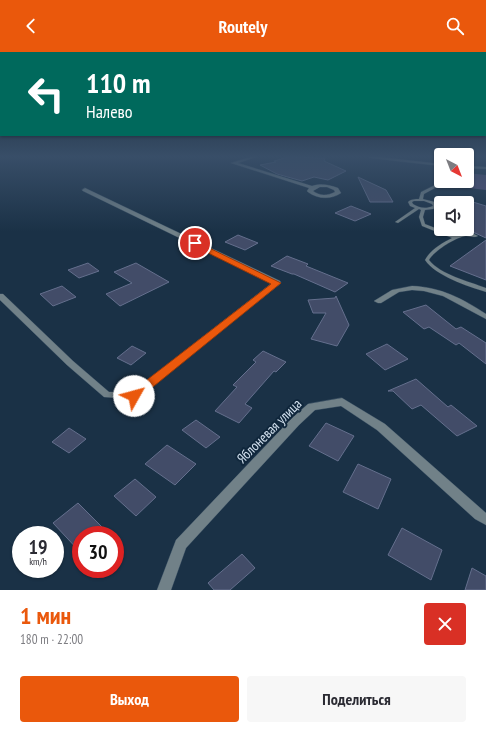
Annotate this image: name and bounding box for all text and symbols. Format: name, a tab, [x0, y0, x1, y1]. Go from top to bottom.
icon: back	[20, 15, 42, 37]
text: Routely	[219, 15, 267, 38]
icon: search	[444, 15, 466, 37]
text: 110 m	[86, 64, 150, 101]
icon: left	[20, 68, 72, 120]
text: Налево	[86, 100, 133, 123]
north arrow	[434, 148, 474, 188]
map controls	[434, 148, 474, 236]
button: sound	[434, 196, 474, 236]
pin	[178, 226, 212, 260]
icon: arrive	[184, 232, 206, 254]
position arrow	[113, 375, 155, 417]
street label: Яблоневая улица	[233, 395, 305, 467]
speed limit sign: 30	[72, 526, 124, 578]
text: 19	[28, 534, 48, 560]
text: km/h	[29, 555, 47, 568]
text: 1 мин	[20, 600, 71, 631]
button: close	[424, 603, 466, 645]
text: 180 m · 22:00	[20, 631, 83, 648]
button: Выход	[20, 676, 239, 722]
button: Поделиться	[247, 676, 466, 722]

